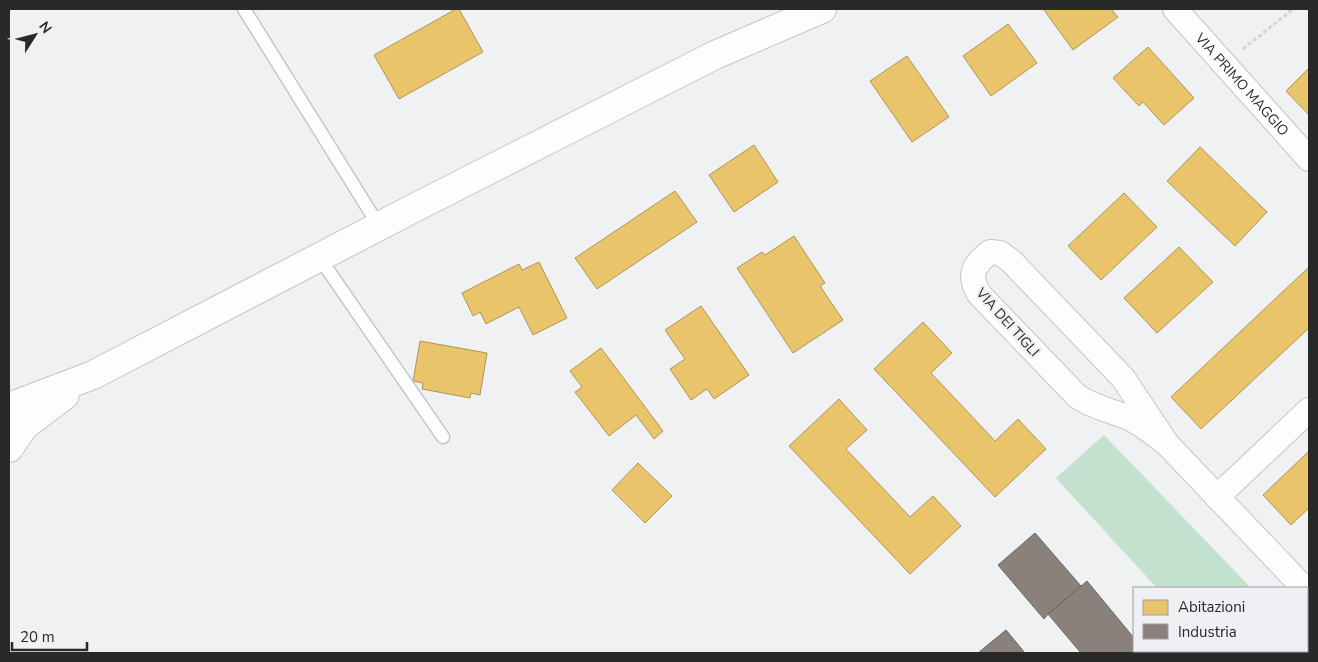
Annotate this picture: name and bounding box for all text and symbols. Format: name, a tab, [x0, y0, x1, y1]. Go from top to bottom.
north arrow	[10, 10, 60, 60]
text: N	[34, 18, 56, 37]
street label: VIA PRIMO MAGGIO	[1190, 28, 1293, 140]
street label: VIA DEI TIGLI	[971, 283, 1044, 361]
legend	[1133, 587, 1308, 652]
text: Abitazioni	[1178, 597, 1245, 617]
scale bar	[12, 620, 88, 652]
text: Industria	[1178, 622, 1237, 642]
text: 20 m	[20, 627, 55, 647]

